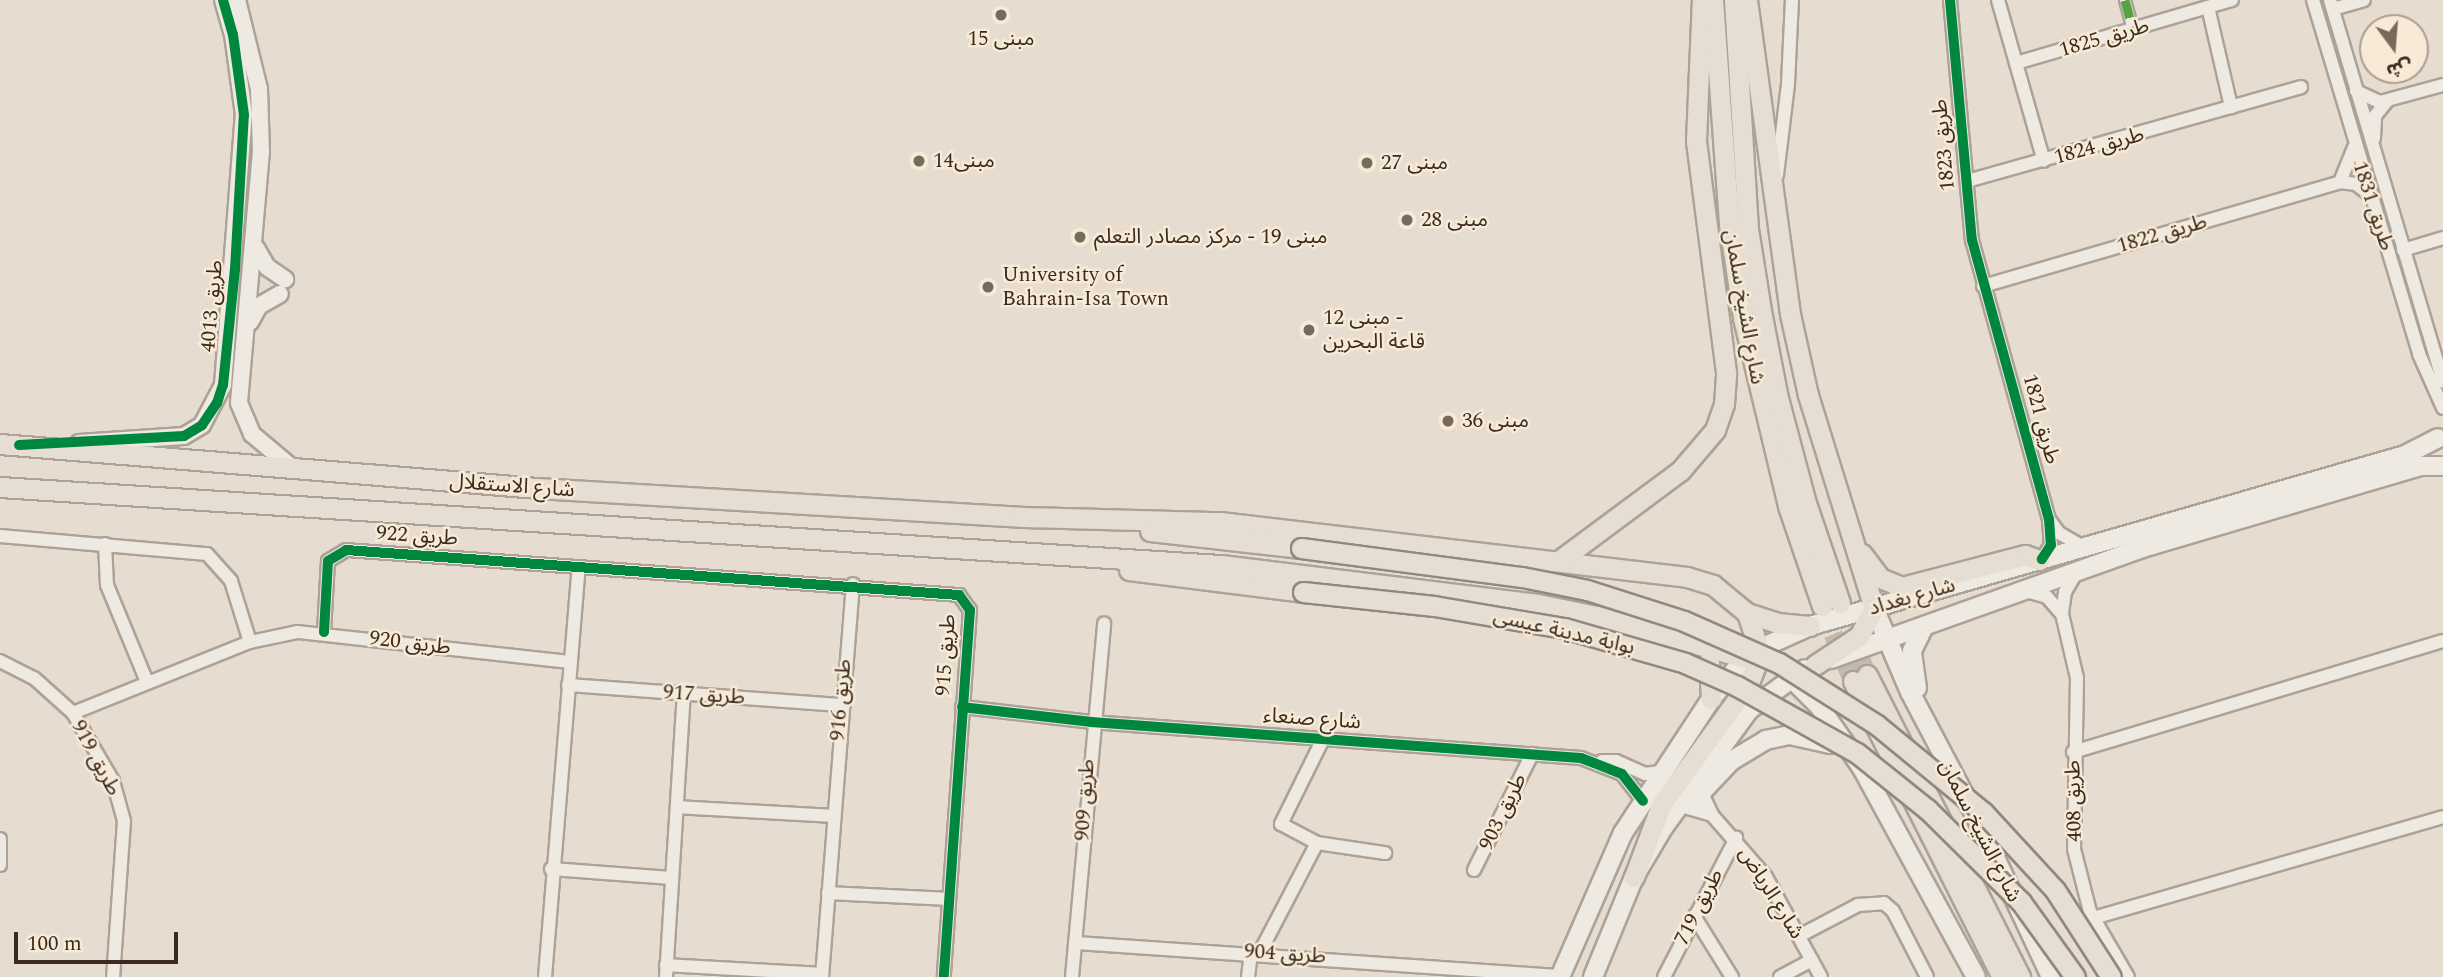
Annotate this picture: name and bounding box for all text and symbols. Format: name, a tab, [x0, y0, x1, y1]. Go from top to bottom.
marker: مبنى 15	[993, 7, 1009, 23]
street label: طريق 1825	[2056, 13, 2152, 63]
north arrow	[2359, 14, 2429, 84]
place label: مبنى 15	[967, 26, 1035, 52]
text: ش	[2383, 50, 2416, 85]
street label: طريق 1823	[1927, 98, 1961, 192]
street label: طريق 1824	[2051, 122, 2147, 170]
place label: مبنى14	[933, 148, 995, 174]
place label: مبنى 27	[1381, 150, 1448, 176]
marker: مبنى14	[911, 153, 927, 169]
marker: مبنى 27	[1359, 155, 1375, 171]
street label: طريق 1831	[2347, 158, 2399, 254]
place label: مبنى 28	[1421, 207, 1488, 233]
street label: طريق 1822	[2114, 209, 2210, 259]
marker: مبنى 28	[1399, 212, 1415, 228]
place label: مبنى 19 - مركز مصادر التعلم	[1094, 224, 1328, 250]
street label: شارع الشيخ سلمان	[1718, 228, 1770, 386]
marker: مبنى 19 - مركز مصادر التعلم	[1072, 229, 1088, 245]
street label: طريق 4013	[195, 259, 229, 353]
place label: University of Bahrain-Isa Town	[1002, 262, 1169, 312]
marker: University of Bahrain-Isa Town	[980, 279, 996, 295]
place label: مبنى 12 - قاعة البحرين	[1323, 305, 1425, 355]
marker: مبنى 12 - قاعة البحرين	[1301, 322, 1317, 338]
street label: طريق 1821	[2017, 371, 2065, 467]
place label: مبنى 36	[1462, 408, 1529, 434]
marker: مبنى 36	[1440, 413, 1456, 429]
street label: شارع الاستقلال	[449, 469, 575, 503]
street label: طريق 922	[375, 521, 459, 551]
street label: شارع بغداد	[1866, 573, 1958, 621]
street label: بوابة مدينة عيسى	[1491, 603, 1637, 661]
street label: طريق 915	[931, 613, 961, 697]
street label: طريق 920	[368, 626, 452, 660]
street label: طريق 916	[825, 658, 857, 742]
street label: طريق 917	[662, 680, 746, 710]
street label: شارع صنعاء	[1262, 703, 1362, 735]
street label: طريق 919	[66, 716, 126, 800]
street label: شارع الشيخ سلمان	[1933, 756, 2027, 906]
street label: طريق 909	[1070, 758, 1100, 842]
street label: طريق 408	[2061, 760, 2087, 842]
street label: طريق 903	[1474, 770, 1532, 854]
street label: شارع الرياض	[1733, 842, 1809, 944]
street label: طريق 719	[1669, 865, 1729, 949]
scale bar	[18, 918, 182, 962]
text: 100 m	[27, 928, 82, 960]
street label: طريق 904	[1243, 939, 1327, 969]

